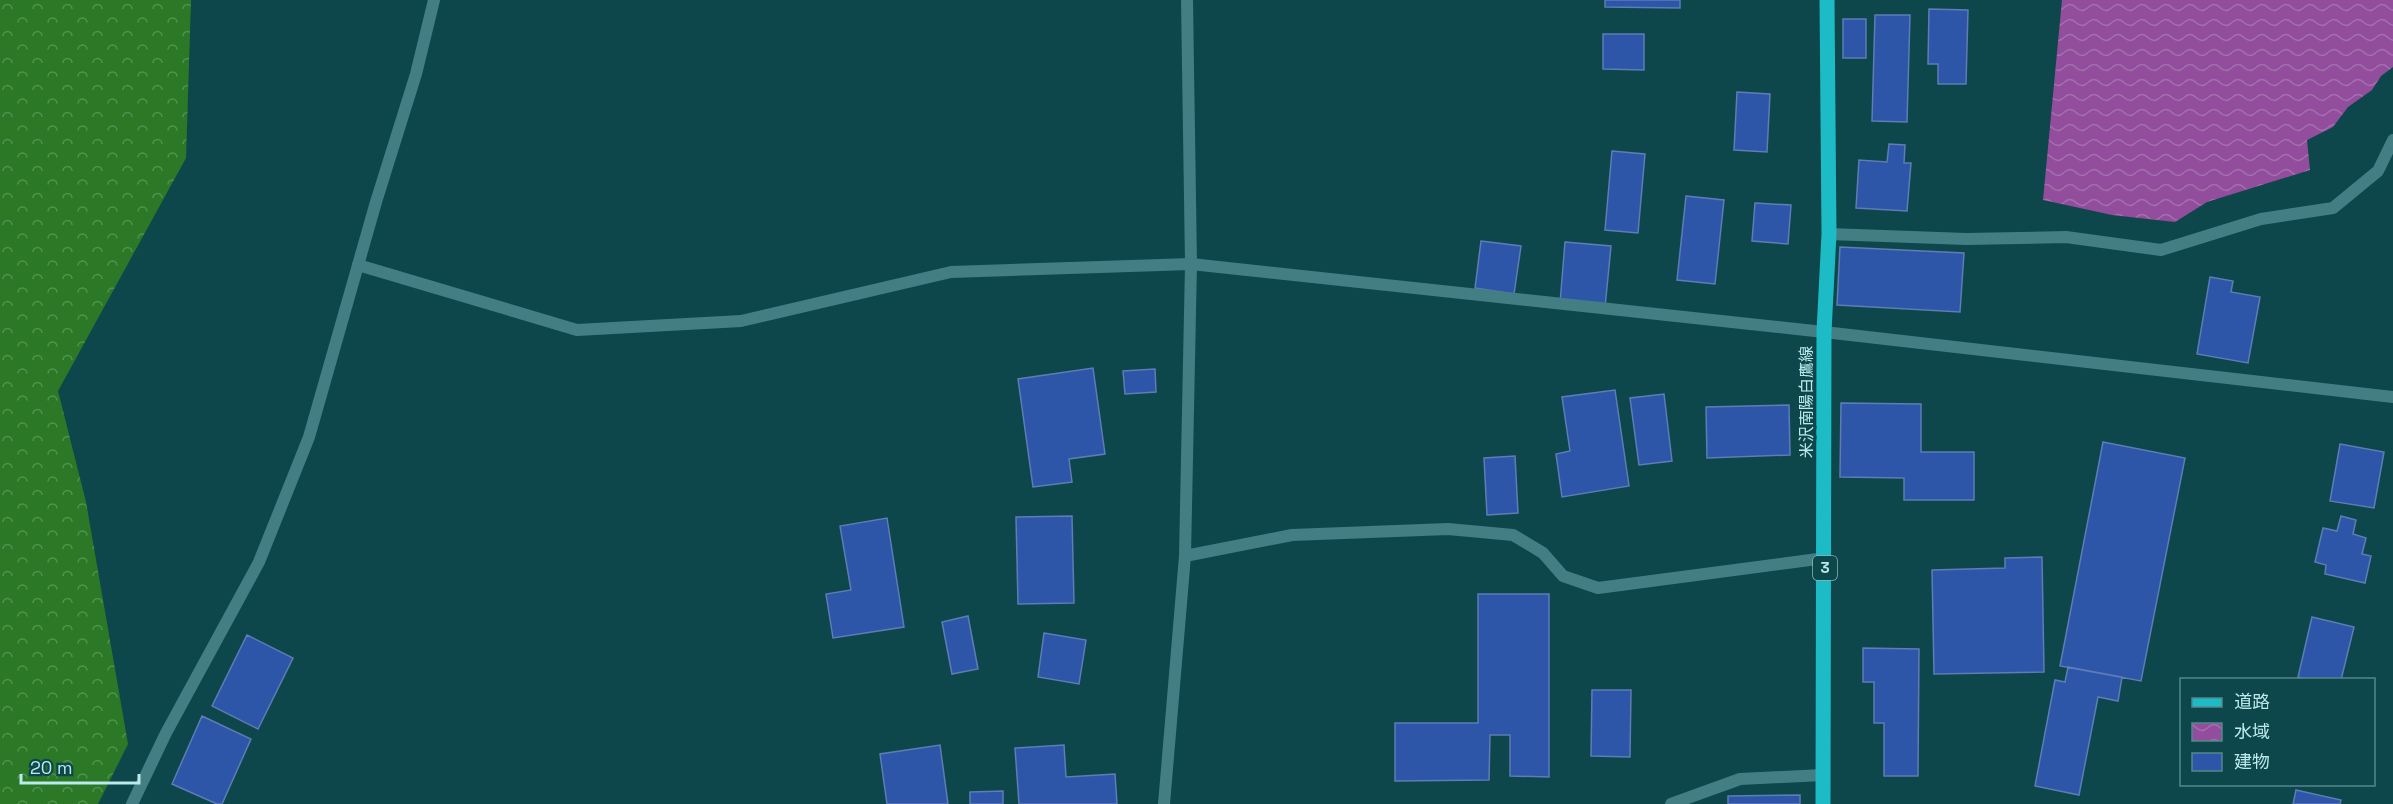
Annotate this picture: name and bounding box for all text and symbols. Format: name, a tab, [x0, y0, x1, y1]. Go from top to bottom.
street label: 米沢南陽白鷹線	[1796, 346, 1817, 458]
road number: 3	[1813, 556, 1837, 580]
legend	[2180, 678, 2375, 786]
text: 道路	[2234, 690, 2270, 713]
text: 水域	[2234, 720, 2270, 743]
scale bar	[21, 747, 140, 785]
text: 建物	[2234, 750, 2270, 773]
text: 20 m	[30, 756, 73, 779]

